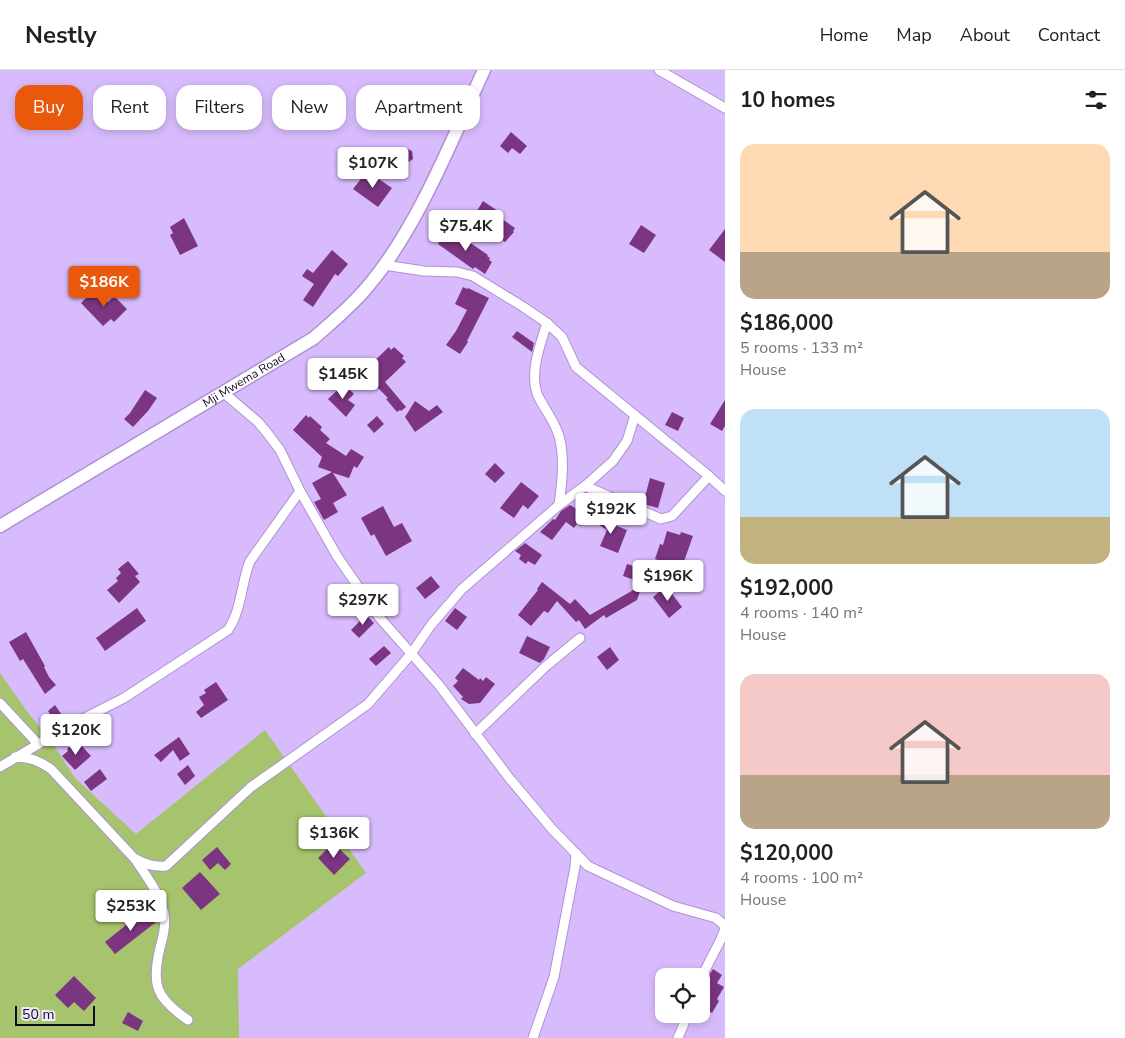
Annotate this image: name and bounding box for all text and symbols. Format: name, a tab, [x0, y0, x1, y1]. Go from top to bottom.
text: Nestly	[25, 19, 97, 51]
text: Home	[820, 23, 868, 47]
text: Map	[896, 23, 932, 47]
text: About	[960, 23, 1010, 47]
text: Contact	[1038, 23, 1100, 47]
chip: Buy	[15, 85, 83, 130]
chip: Rent	[93, 85, 166, 130]
chip: Filters	[176, 85, 262, 130]
chip: New	[272, 85, 346, 130]
chip: Apartment	[356, 85, 480, 130]
text: 10 homes	[740, 86, 835, 114]
icon: filters	[1082, 86, 1110, 114]
pin: $107K	[338, 146, 408, 189]
text: $107K	[348, 152, 398, 174]
icon: home	[880, 177, 970, 267]
pin: $75.4K	[425, 210, 507, 252]
text: $75.4K	[440, 215, 493, 237]
pin: $186K	[69, 266, 139, 308]
text: $186K	[79, 271, 129, 293]
text: $186,000	[740, 309, 833, 337]
text: 5 rooms · 133 m²	[740, 337, 863, 359]
street label: Mji Mwema Road	[199, 349, 288, 411]
pin: $145K	[308, 358, 378, 400]
text: House	[740, 359, 786, 381]
text: $145K	[318, 363, 368, 385]
icon: home	[880, 442, 970, 532]
pin: $192K	[576, 492, 646, 535]
text: $192K	[586, 498, 636, 520]
pin: $196K	[633, 560, 703, 602]
text: $196K	[643, 565, 693, 587]
text: $192,000	[740, 574, 833, 602]
pin: $297K	[328, 584, 398, 626]
text: $297K	[338, 589, 388, 611]
text: 4 rooms · 140 m²	[740, 602, 863, 624]
text: House	[740, 624, 786, 646]
icon: home	[880, 707, 970, 797]
pin: $120K	[41, 714, 111, 756]
text: $120K	[51, 719, 101, 741]
pin: $136K	[299, 816, 369, 859]
text: $136K	[309, 822, 359, 844]
text: $120,000	[740, 839, 833, 867]
text: 4 rooms · 100 m²	[740, 867, 863, 889]
text: House	[740, 889, 786, 911]
pin: $253K	[96, 890, 166, 932]
text: $253K	[106, 895, 156, 917]
map controls	[655, 968, 710, 1023]
button: locate	[655, 968, 710, 1023]
scale bar	[15, 1003, 95, 1026]
text: 50 m	[22, 1005, 54, 1024]

